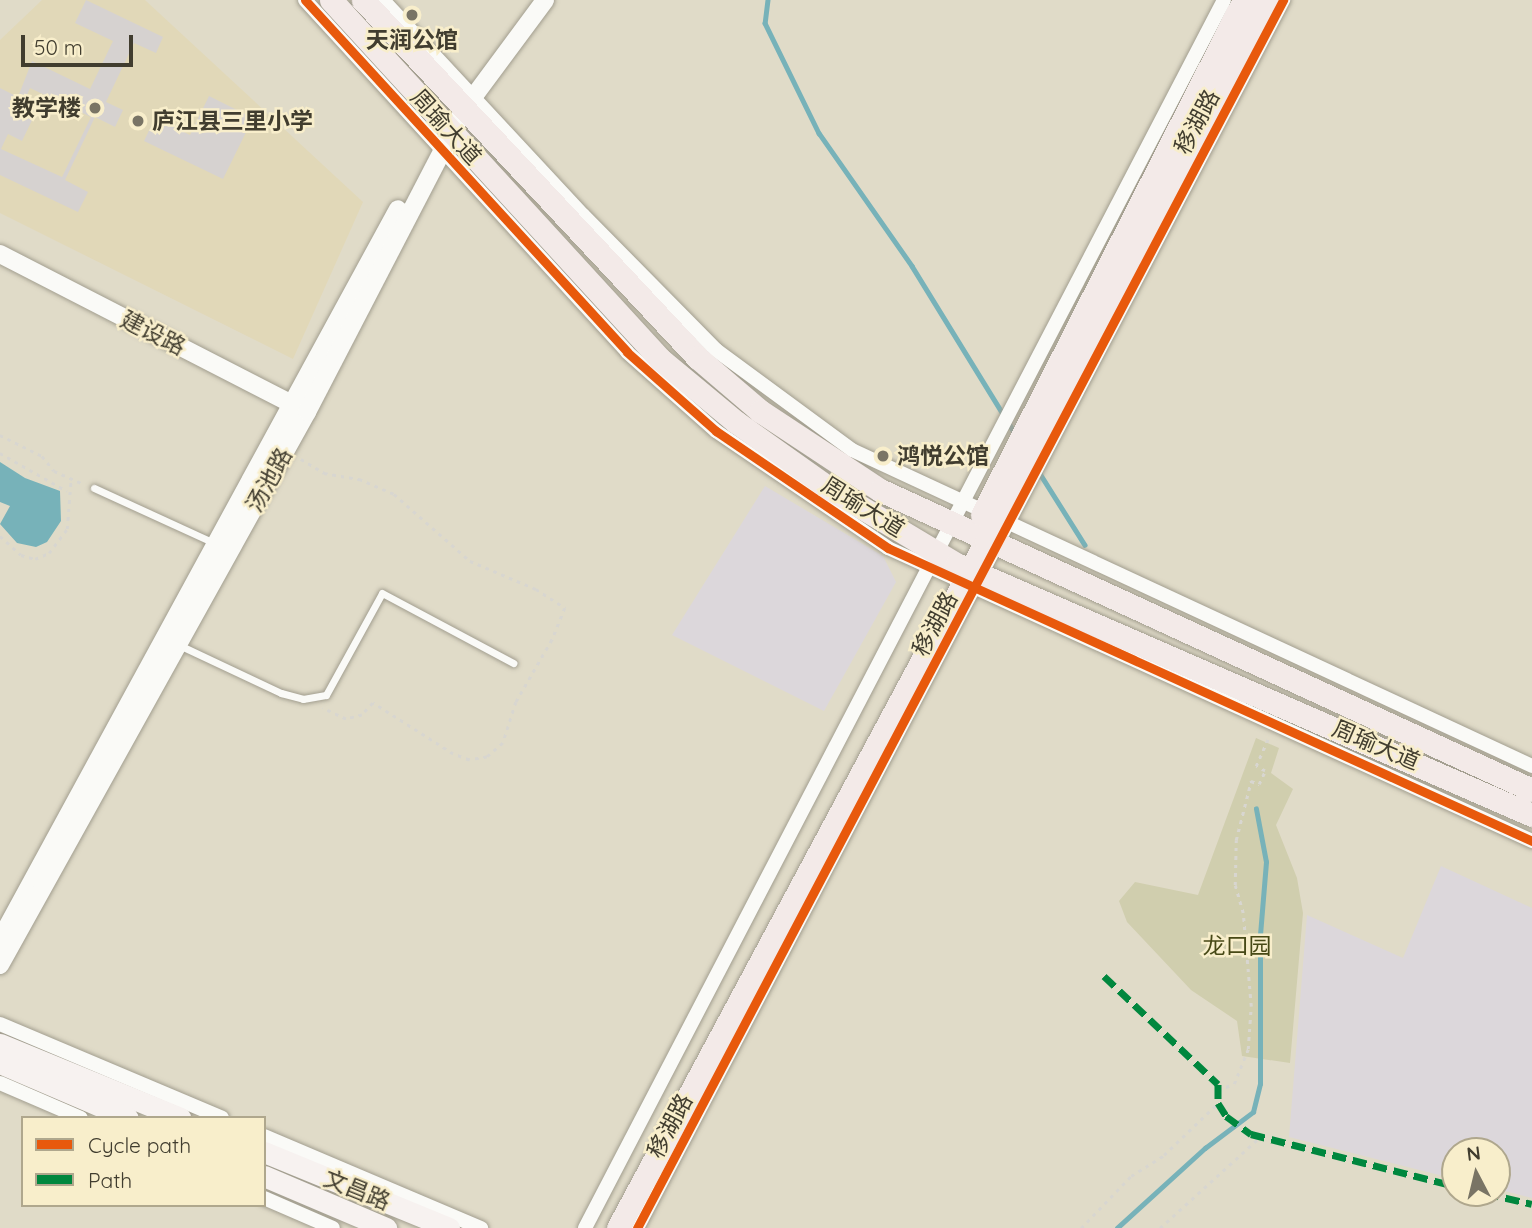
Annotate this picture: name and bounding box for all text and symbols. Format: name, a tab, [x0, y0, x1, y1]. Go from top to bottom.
marker: 天润公馆	[404, 7, 420, 23]
scale bar	[24, 21, 136, 65]
place label: 天润公馆	[366, 26, 458, 54]
text: 50 m	[34, 34, 83, 60]
street label: 周瑜大道	[405, 84, 487, 170]
street label: 移湖路	[1169, 85, 1225, 159]
place label: 教学楼	[12, 94, 81, 122]
marker: 教学楼	[87, 100, 103, 116]
place label: 庐江县三里小学	[152, 107, 313, 135]
marker: 庐江县三里小学	[130, 113, 146, 129]
street label: 建设路	[116, 305, 190, 361]
place label: 鸿悦公馆	[897, 442, 989, 470]
street label: 汤池路	[240, 443, 298, 517]
marker: 鸿悦公馆	[875, 448, 891, 464]
street label: 周瑜大道	[817, 471, 909, 543]
street label: 移湖路	[907, 587, 963, 661]
street label: 周瑜大道	[1328, 714, 1424, 776]
park label: 龙口园	[1203, 932, 1271, 960]
street label: 移湖路	[642, 1089, 698, 1163]
legend	[21, 1116, 266, 1207]
text: Cycle path	[88, 1132, 191, 1158]
north arrow	[1441, 1137, 1511, 1207]
text: N	[1465, 1140, 1482, 1166]
street label: 文昌路	[320, 1164, 394, 1216]
text: Path	[88, 1167, 132, 1193]

